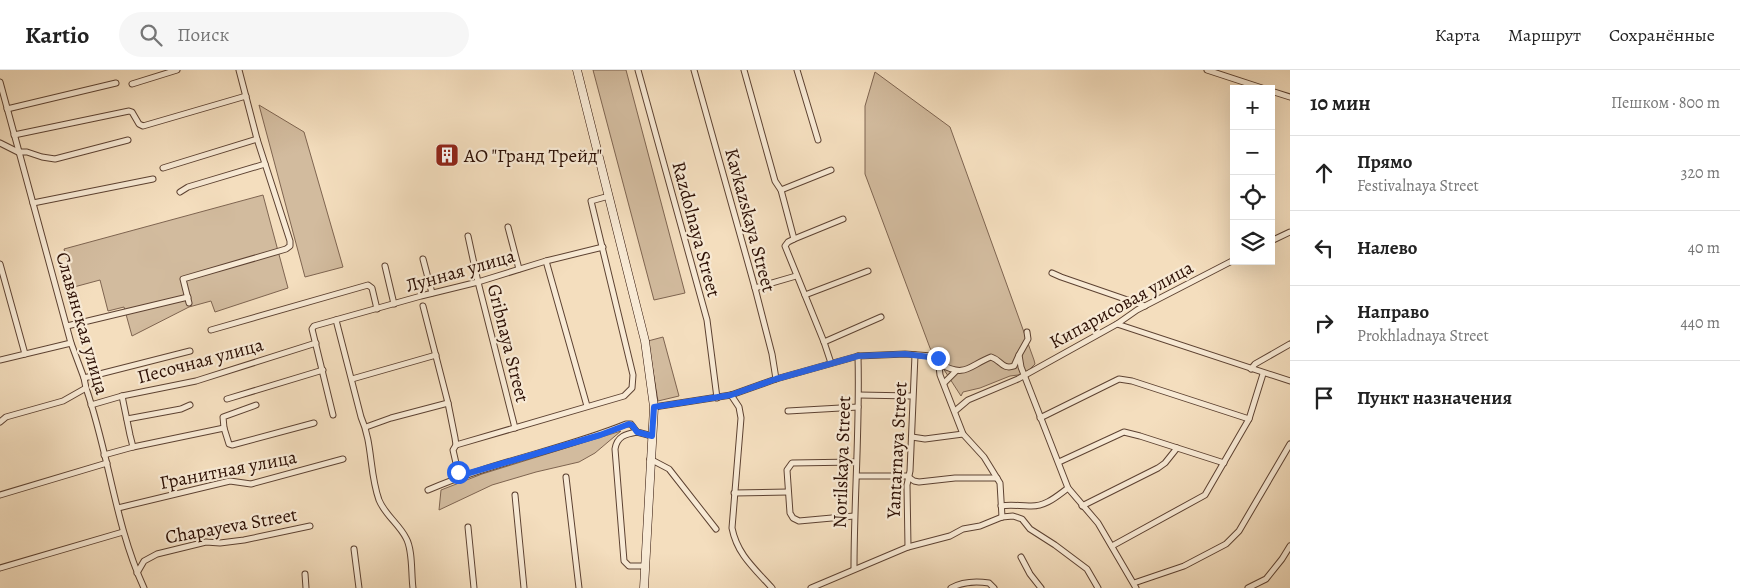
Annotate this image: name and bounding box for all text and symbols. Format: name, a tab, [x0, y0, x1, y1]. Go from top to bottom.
search box	[119, 12, 469, 57]
text: Kartio	[25, 19, 89, 51]
icon: search	[137, 21, 165, 49]
text: Поиск	[177, 22, 229, 48]
text: Карта	[1435, 23, 1480, 47]
text: Маршрут	[1508, 23, 1581, 47]
text: Сохранённые	[1609, 23, 1715, 47]
map controls	[1230, 85, 1275, 265]
button: +	[1230, 85, 1275, 130]
text: 10 мин	[1310, 89, 1371, 117]
text: Пешком · 800 m	[1611, 92, 1720, 114]
button: −	[1230, 130, 1275, 175]
building icon: АО "Гранд Трейд"	[434, 142, 460, 168]
place label: АО "Гранд Трейд"	[463, 143, 602, 169]
street label: Kavkazskaya Street	[718, 145, 782, 295]
text: Прямо	[1357, 149, 1412, 175]
street label: Razdolnaya Street	[665, 158, 727, 300]
icon: ahead	[1310, 159, 1338, 187]
text: 320 m	[1681, 162, 1720, 184]
button: locate	[1230, 175, 1275, 220]
text: Festivalnaya Street	[1357, 175, 1479, 197]
button: layers	[1230, 220, 1275, 265]
icon: left	[1310, 234, 1338, 262]
text: Налево	[1357, 235, 1417, 261]
text: 40 m	[1688, 237, 1720, 259]
street label: Лунная улица	[403, 243, 518, 299]
street label: Славянская улица	[49, 249, 115, 398]
street label: Кипарисовая улица	[1045, 254, 1198, 355]
street label: Gribnaya Street	[481, 281, 535, 405]
text: Направо	[1357, 299, 1429, 325]
icon: right	[1310, 309, 1338, 337]
text: 440 m	[1680, 312, 1720, 334]
text: Prokhladnaya Street	[1357, 325, 1489, 347]
street label: Песочная улица	[134, 332, 266, 390]
route end	[927, 347, 950, 370]
street label: Yantarnaya Street	[880, 381, 914, 520]
icon: arrive	[1310, 384, 1338, 412]
text: Пункт назначения	[1357, 385, 1512, 411]
street label: Norilskaya Street	[827, 395, 857, 529]
street label: Гранитная улица	[157, 444, 299, 496]
route start	[447, 461, 470, 484]
street label: Chapayeva Street	[163, 502, 299, 550]

